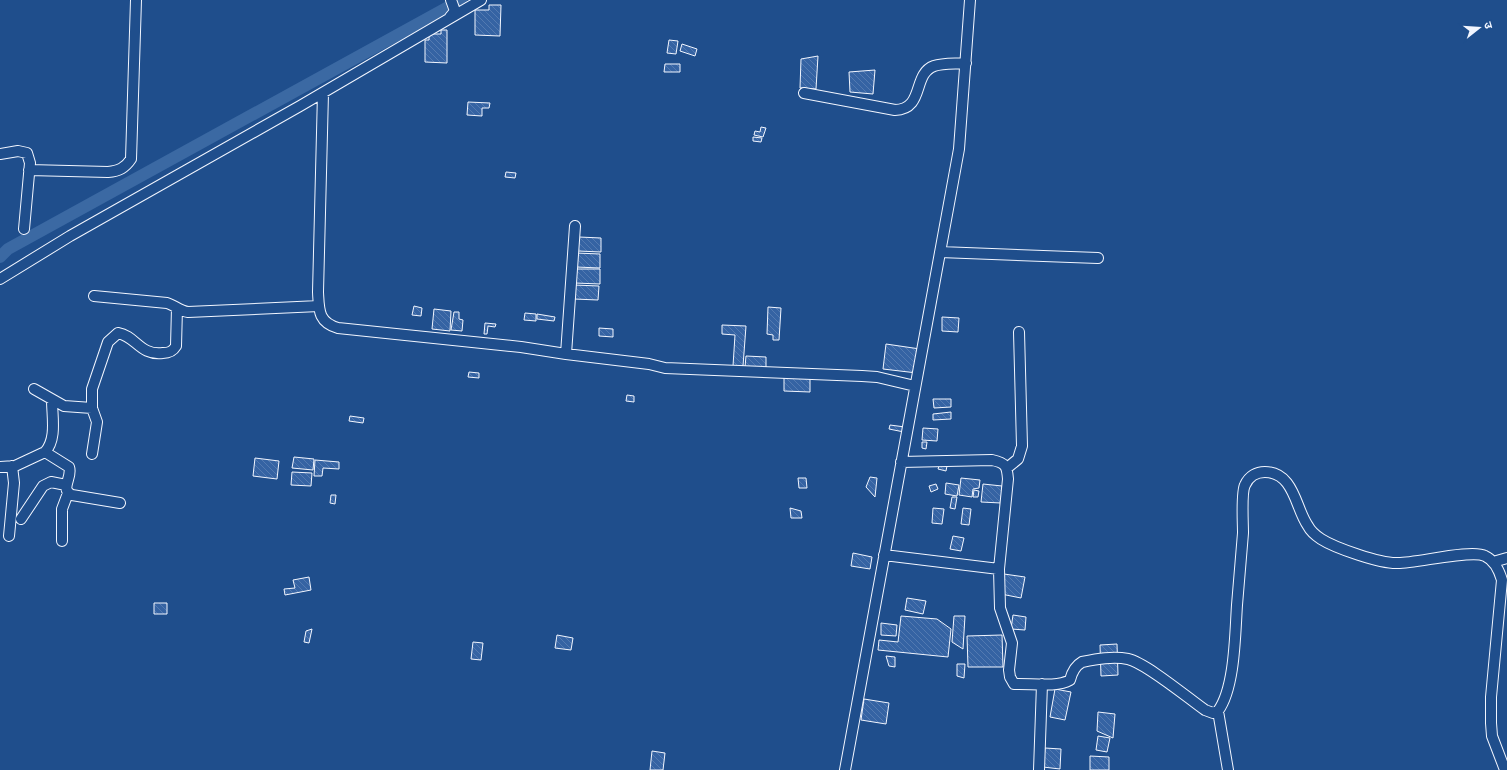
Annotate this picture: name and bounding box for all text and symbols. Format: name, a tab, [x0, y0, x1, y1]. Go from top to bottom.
north arrow	[1459, 8, 1499, 48]
text: उ	[1479, 20, 1497, 31]

